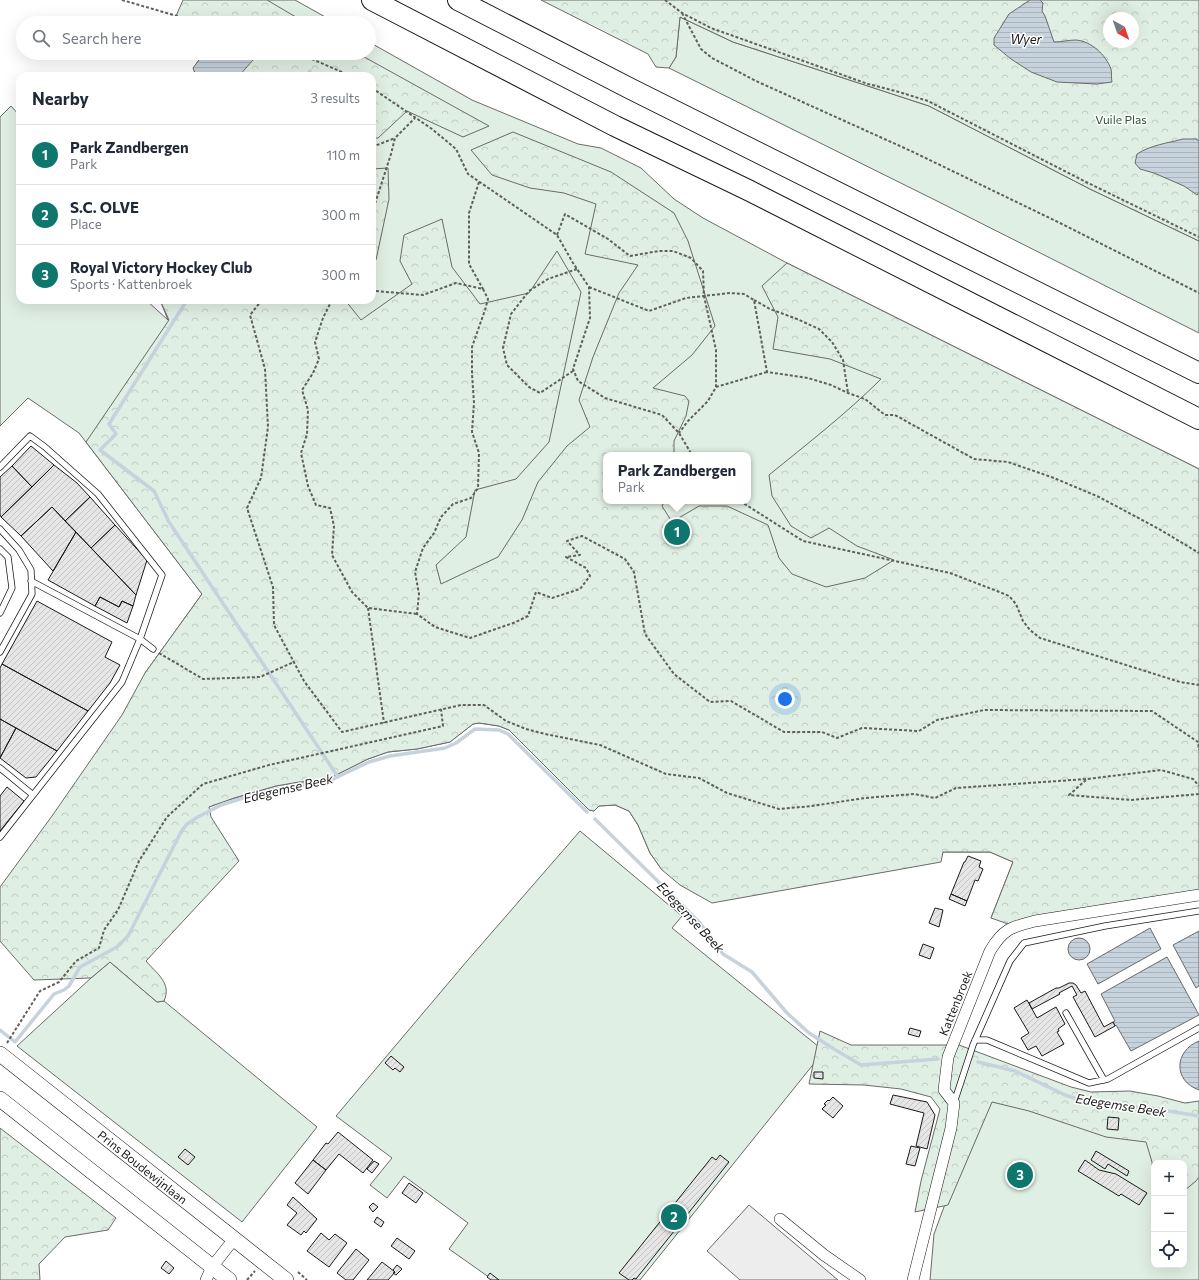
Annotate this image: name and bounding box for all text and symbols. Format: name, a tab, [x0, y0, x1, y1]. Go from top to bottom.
north arrow	[1103, 12, 1139, 48]
search box	[16, 16, 376, 60]
icon: search	[30, 27, 52, 49]
text: Search here	[62, 29, 141, 47]
water label: Wyer	[1010, 31, 1043, 47]
text: Nearby	[32, 88, 89, 109]
text: 3 results	[311, 90, 360, 106]
park label: Vuile Plas	[1095, 112, 1147, 126]
text: Park Zandbergen	[70, 138, 189, 156]
text: 1	[42, 147, 48, 163]
text: 110 m	[327, 147, 360, 163]
text: Park	[70, 156, 97, 172]
text: S.C. OLVE	[70, 198, 139, 216]
text: 2	[41, 207, 49, 223]
text: 300 m	[322, 207, 360, 223]
text: Place	[70, 216, 102, 232]
text: Royal Victory Hockey Club	[70, 258, 252, 276]
text: 3	[41, 267, 49, 283]
text: 300 m	[322, 267, 360, 283]
text: Sports · Kattenbroek	[70, 276, 192, 292]
popup	[603, 452, 751, 504]
text: Park Zandbergen	[618, 461, 736, 479]
text: Park	[618, 479, 645, 495]
pin: 1	[664, 517, 690, 547]
your location	[775, 689, 795, 709]
water label: Edegemse Beek	[242, 770, 335, 806]
water label: Edegemse Beek	[654, 878, 729, 957]
street label: Kattenbroek	[936, 968, 975, 1038]
water label: Edegemse Beek	[1075, 1090, 1168, 1120]
street label: Prins Boudewijnlaan	[95, 1127, 190, 1206]
pin: 3	[1007, 1160, 1033, 1190]
map controls	[1151, 1160, 1187, 1268]
button: +	[1151, 1160, 1187, 1196]
button: −	[1151, 1196, 1187, 1232]
pin: 2	[661, 1202, 687, 1232]
button: locate	[1151, 1232, 1187, 1268]

